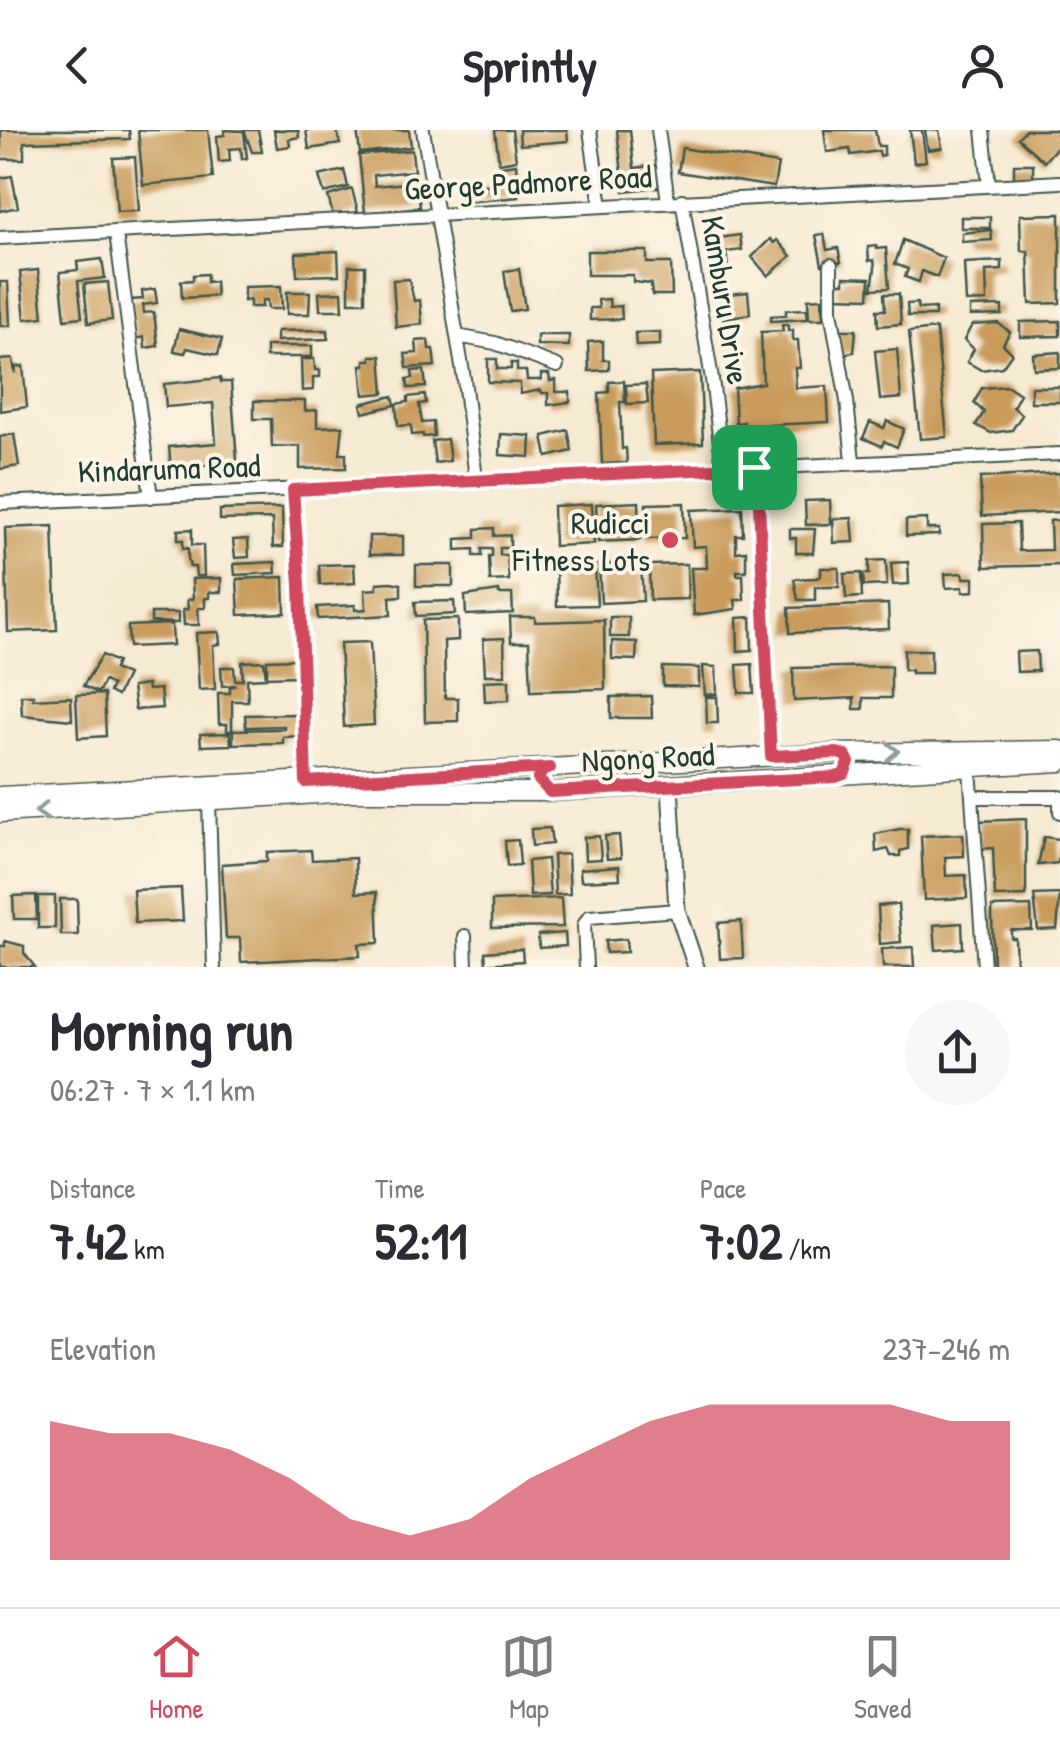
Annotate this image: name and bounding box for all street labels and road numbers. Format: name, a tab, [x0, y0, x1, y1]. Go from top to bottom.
street label: George Padmore Road	[403, 154, 653, 210]
street label: Kamburu Drive	[691, 213, 761, 387]
street label: Kindaruma Road	[77, 443, 261, 493]
street label: Ngong Road	[581, 732, 715, 782]

